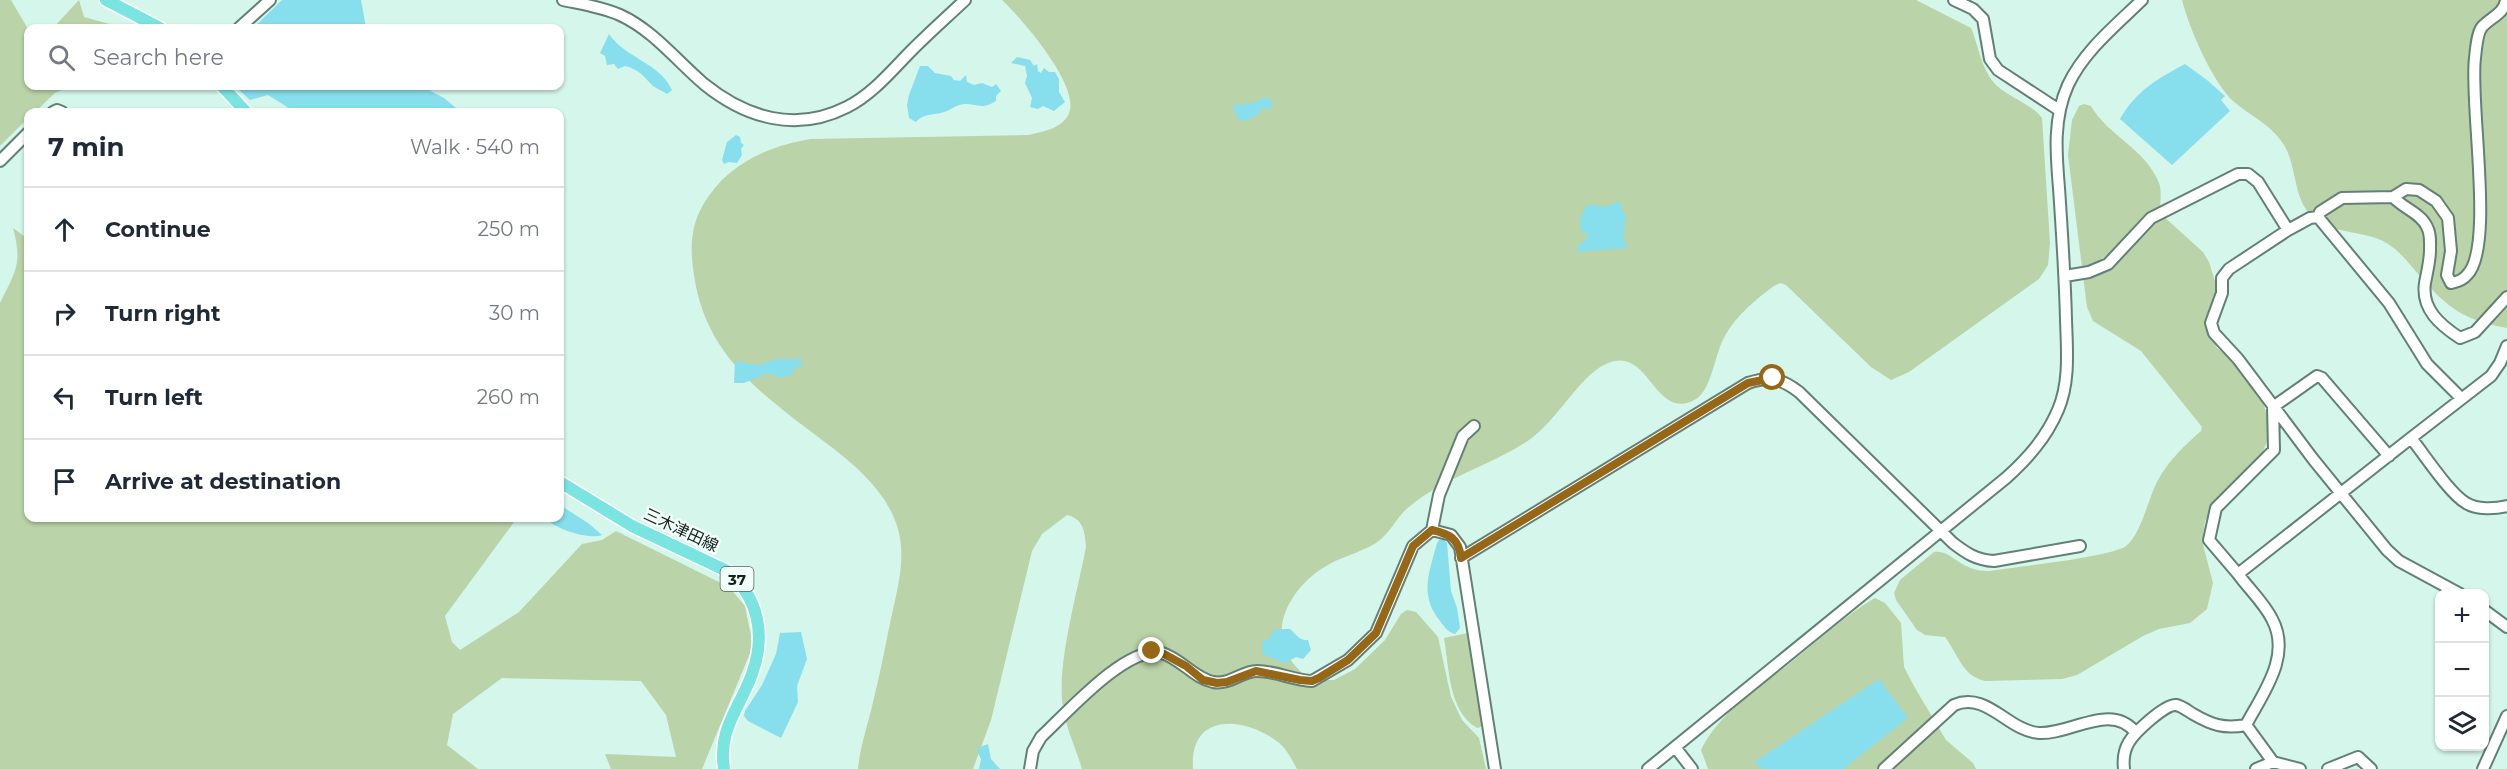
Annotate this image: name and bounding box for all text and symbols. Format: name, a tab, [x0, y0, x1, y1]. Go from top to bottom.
search box	[24, 24, 564, 90]
icon: search	[45, 41, 78, 74]
text: Search here	[93, 44, 224, 71]
text: 7 min	[48, 131, 125, 163]
text: Walk · 540 m	[410, 135, 540, 159]
icon: ahead	[48, 213, 81, 246]
text: Continue	[105, 216, 211, 243]
text: 250 m	[478, 217, 540, 241]
icon: right	[48, 297, 81, 330]
text: Turn right	[105, 300, 220, 327]
text: 30 m	[489, 301, 540, 325]
route start	[1759, 364, 1785, 390]
icon: left	[48, 381, 81, 414]
text: Turn left	[105, 384, 203, 411]
text: 260 m	[477, 385, 540, 409]
icon: arrive	[48, 465, 81, 498]
text: Arrive at destination	[105, 468, 341, 495]
street label: 三木津田線	[641, 504, 721, 556]
road number: 37	[720, 567, 754, 591]
map controls	[2435, 589, 2489, 751]
button: +	[2435, 589, 2489, 643]
route end	[1138, 637, 1164, 663]
button: −	[2435, 643, 2489, 697]
button: layers	[2435, 697, 2489, 751]

